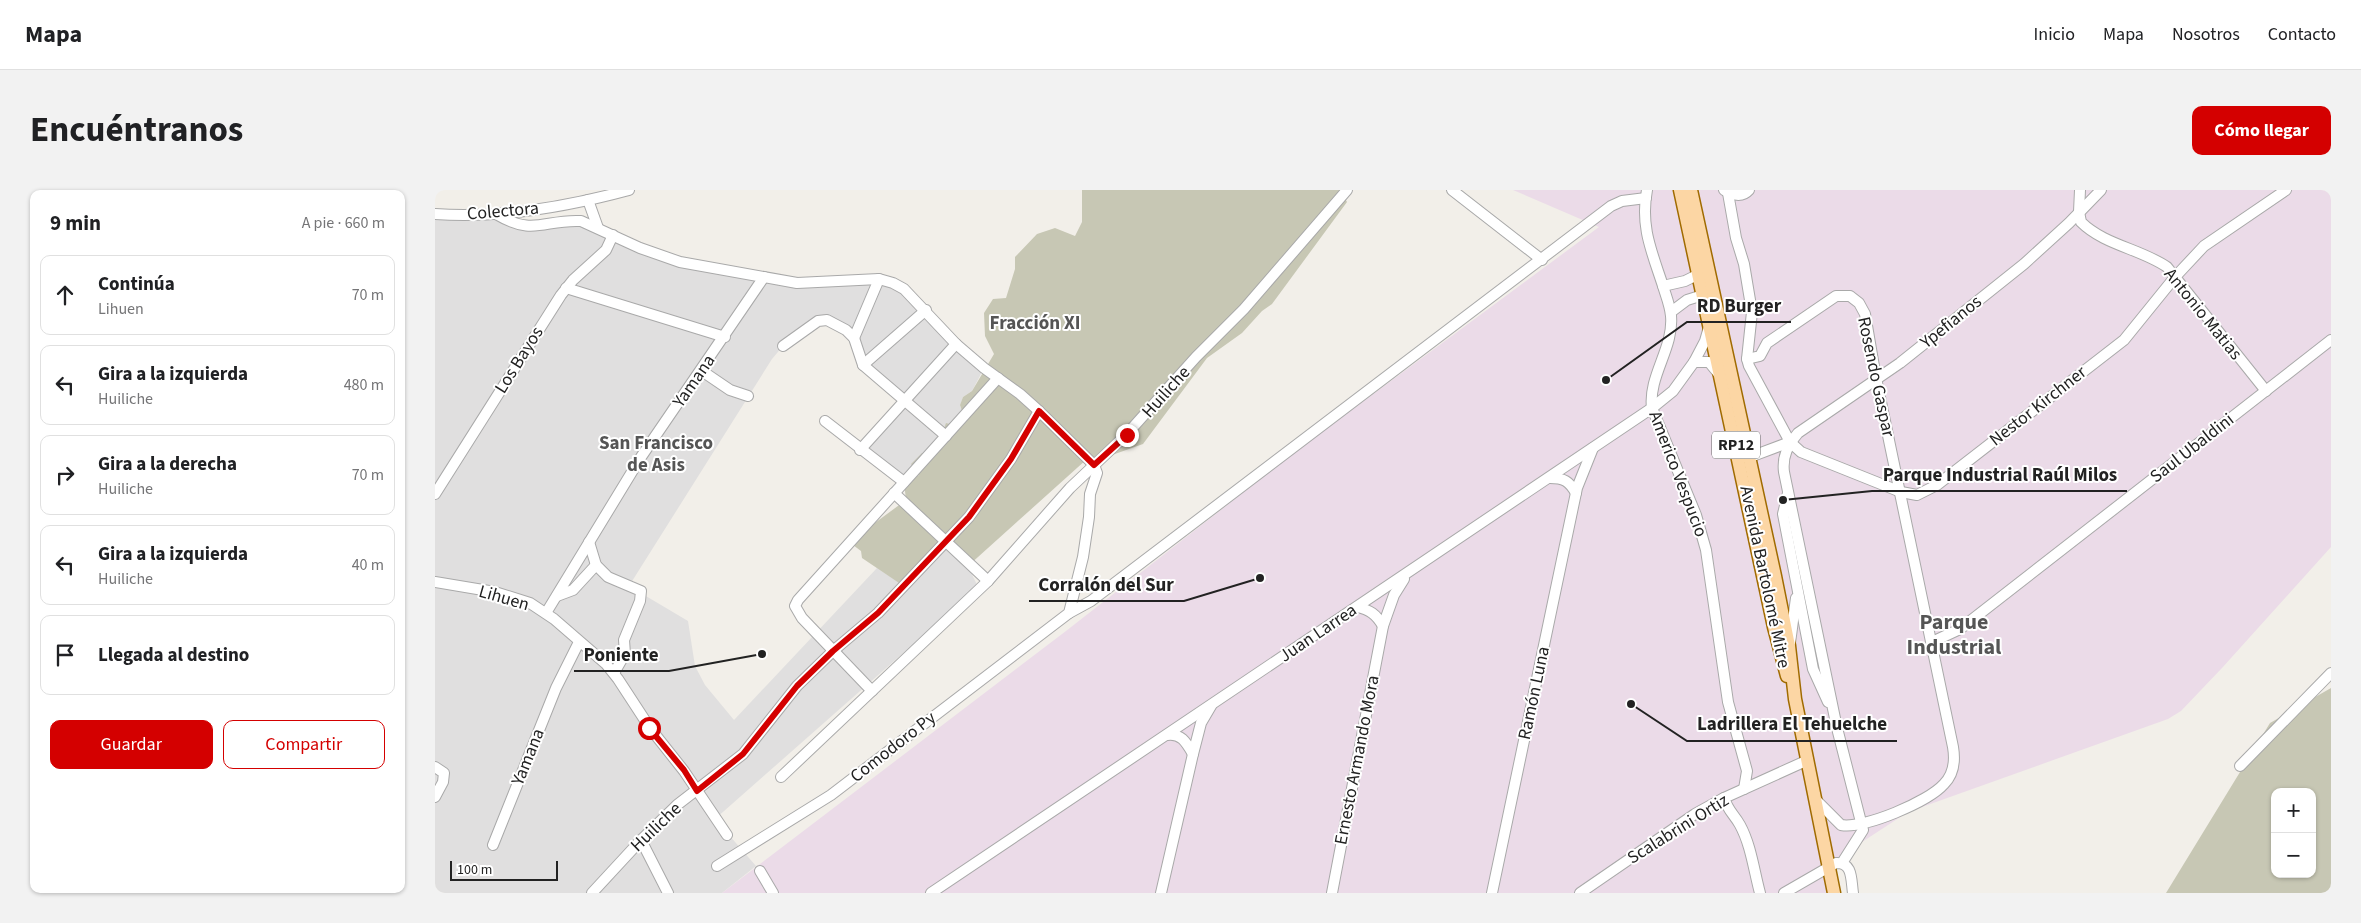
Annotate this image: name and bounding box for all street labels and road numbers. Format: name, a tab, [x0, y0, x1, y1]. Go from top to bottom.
street label: Colectora	[466, 195, 540, 227]
street label: Antonio Matias	[2158, 263, 2248, 365]
street label: Ypefianos	[1914, 289, 1987, 355]
street label: Rosendo Gaspar	[1851, 315, 1901, 440]
street label: Los Bayos	[489, 322, 549, 398]
street label: Yamana	[666, 350, 721, 413]
street label: Nestor Kirchner	[1984, 360, 2092, 452]
street label: Huiliche	[1136, 361, 1196, 423]
street label: Americo Vespucio	[1642, 407, 1714, 541]
street label: Saul Ubaldini	[2145, 407, 2239, 489]
road number: RP12	[1712, 432, 1760, 458]
street label: Avenida Bartolomé Mitre	[1733, 484, 1797, 671]
street label: Lihuen	[476, 579, 532, 617]
street label: Juan Larrea	[1274, 598, 1362, 668]
street label: Ramón Luna	[1512, 644, 1556, 742]
street label: Ernesto Armando Mora	[1328, 673, 1386, 847]
street label: Comodoro Py	[845, 705, 942, 788]
street label: Yamana	[505, 725, 551, 790]
street label: Scalabrini Ortiz	[1623, 788, 1734, 870]
street label: Huiliche	[625, 796, 687, 857]

